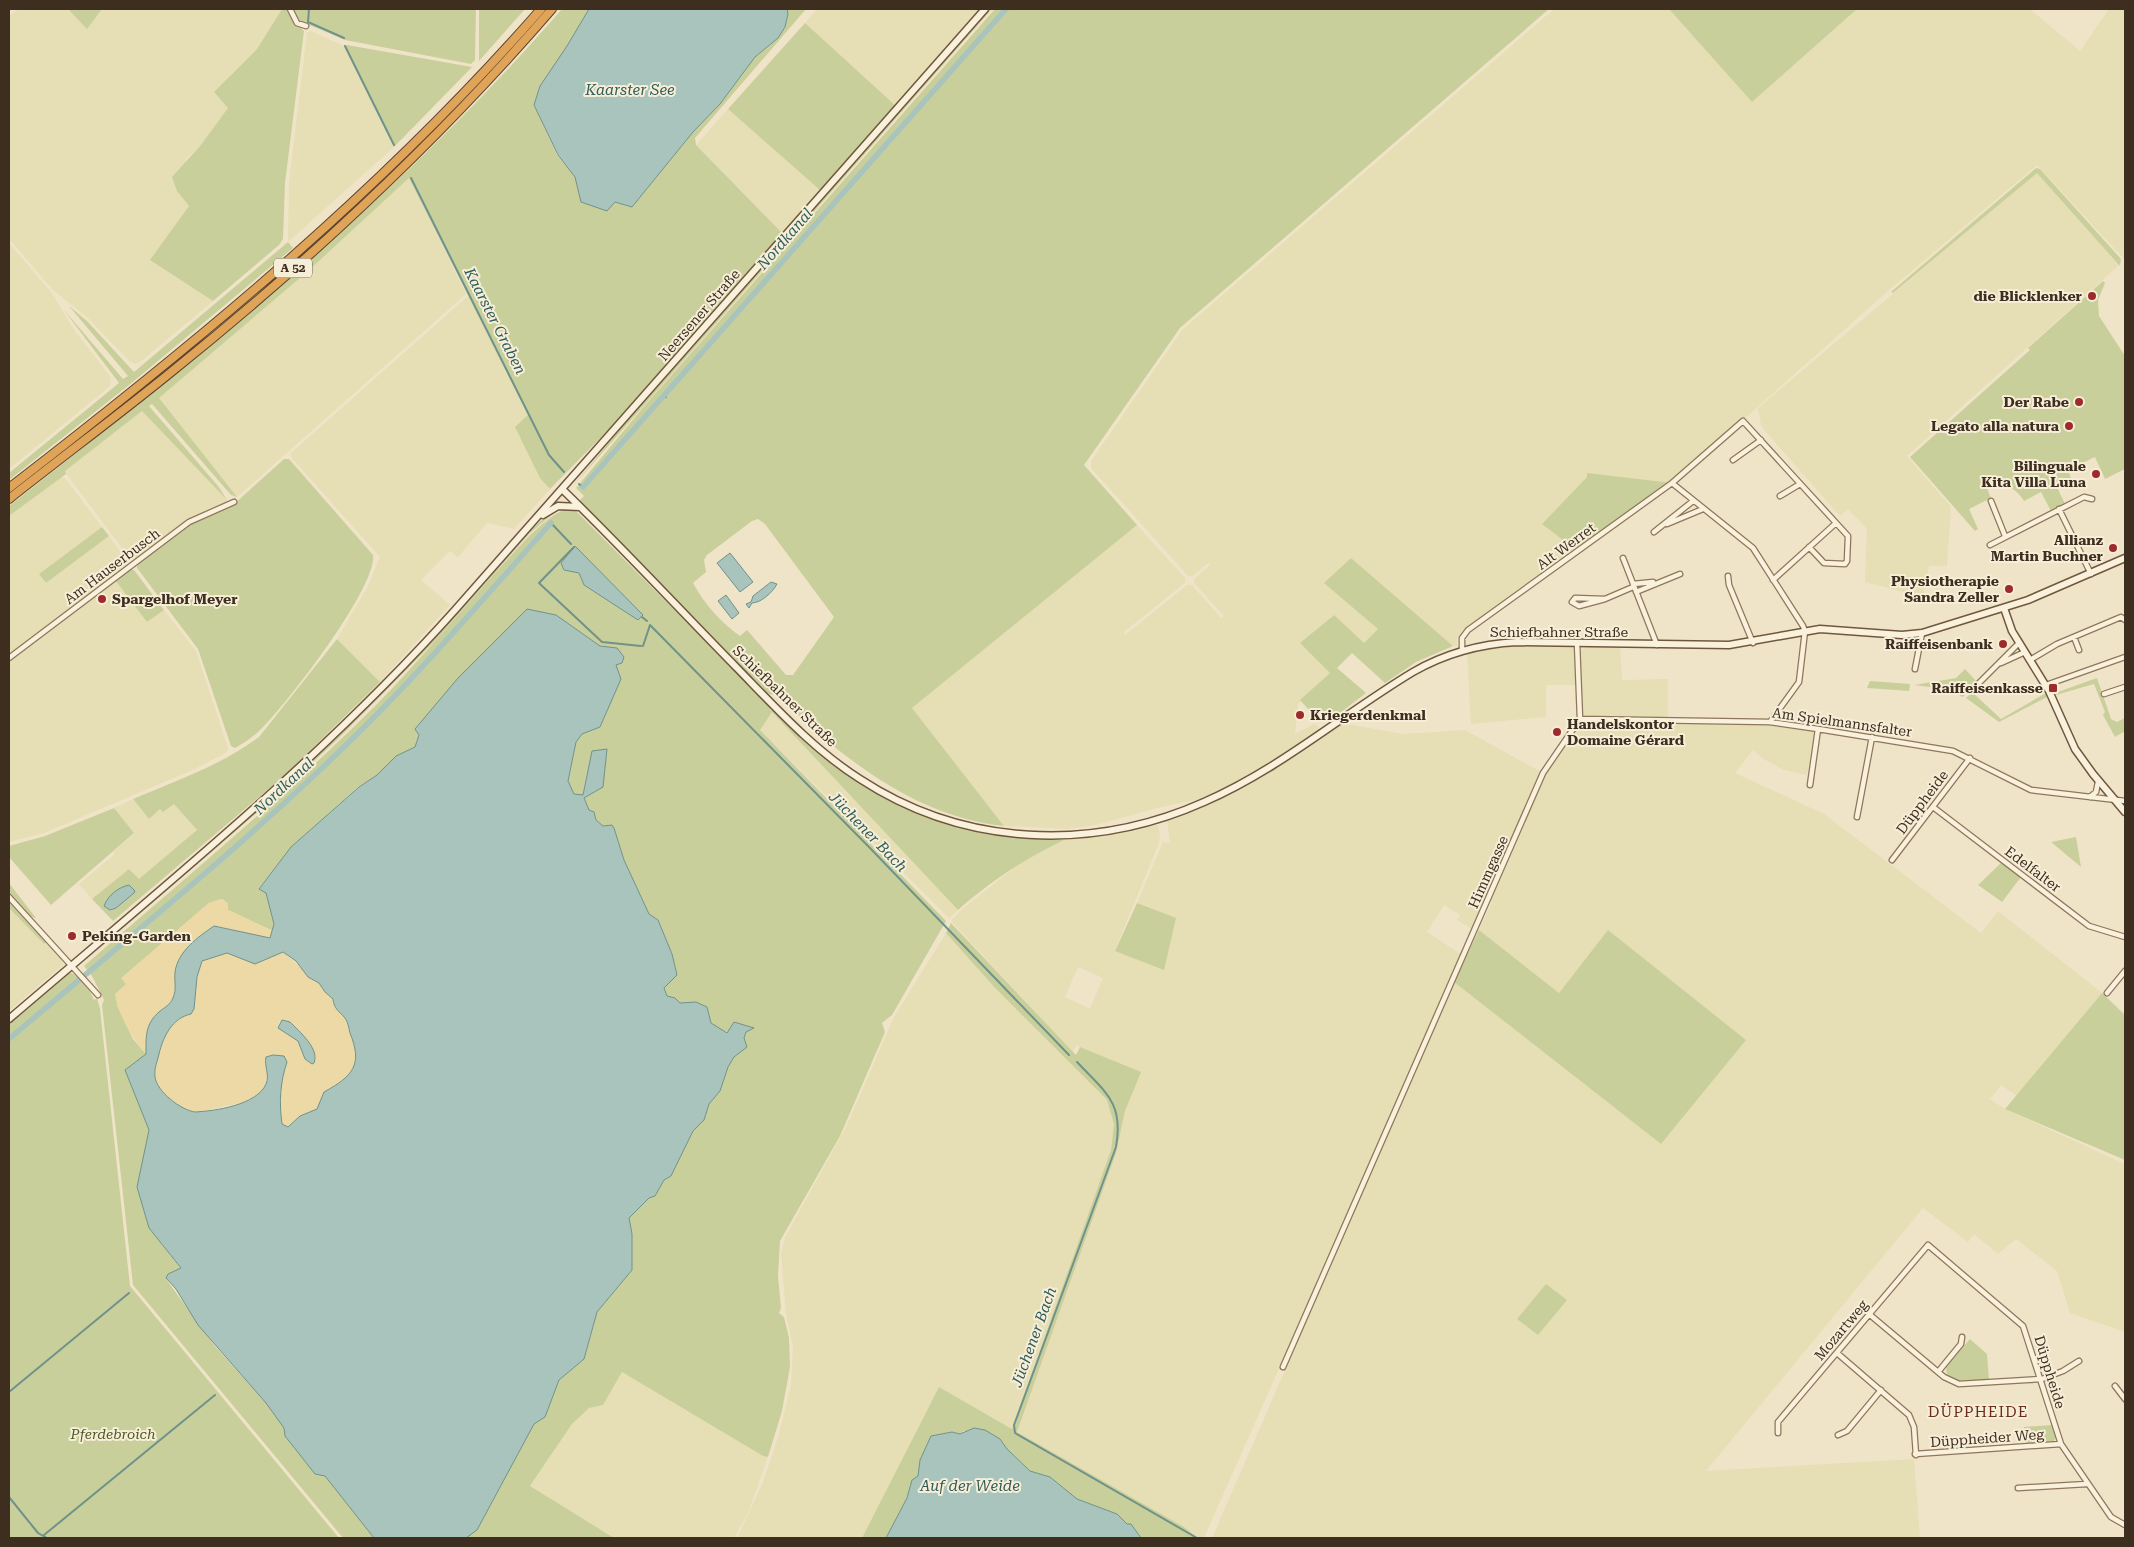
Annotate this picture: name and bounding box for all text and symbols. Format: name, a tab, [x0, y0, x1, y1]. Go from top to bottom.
water label: Kaarster See	[584, 81, 675, 99]
water label: Nordkanal	[753, 204, 817, 274]
road number: A 52	[274, 258, 312, 278]
water label: Kaarster Graben	[460, 264, 530, 377]
street label: Neersener Straße	[655, 266, 743, 364]
place label: die Blicklenker	[1974, 288, 2083, 304]
marker: die Blicklenker	[2086, 290, 2098, 302]
place label: Der Rabe	[2003, 394, 2069, 410]
marker: Der Rabe	[2073, 396, 2085, 408]
place label: Legato alla natura	[1931, 418, 2060, 434]
marker: Legato alla natura	[2063, 420, 2075, 432]
place label: Bilinguale Kita Villa Luna	[1981, 458, 2087, 490]
marker: Bilinguale Kita Villa Luna	[2090, 468, 2102, 480]
street label: Alt Werret	[1534, 519, 1598, 573]
street label: Am Hauserbusch	[61, 525, 163, 607]
place label: Allianz Martin Buchner	[1991, 532, 2104, 564]
marker: Allianz Martin Buchner	[2107, 542, 2119, 554]
place label: Physiotherapie Sandra Zeller	[1891, 573, 2000, 605]
marker: Physiotherapie Sandra Zeller	[2003, 583, 2015, 595]
place label: Spargelhof Meyer	[112, 591, 238, 607]
marker: Spargelhof Meyer	[96, 593, 108, 605]
street label: Schiefbahner Straße	[1490, 624, 1628, 640]
place label: Raiffeisenbank	[1885, 636, 1993, 652]
marker: Raiffeisenbank	[1997, 638, 2009, 650]
street label: Schiefbahner Straße	[730, 642, 840, 750]
place label: Raiffeisenkasse	[1931, 680, 2043, 696]
marker: Raiffeisenkasse	[2047, 682, 2059, 694]
street label: Am Spielmannsfalter	[1771, 704, 1913, 740]
place label: Kriegerdenkmal	[1310, 707, 1426, 723]
marker: Kriegerdenkmal	[1294, 709, 1306, 721]
place label: Handelskontor Domaine Gérard	[1567, 716, 1685, 748]
marker: Handelskontor Domaine Gérard	[1551, 726, 1563, 738]
water label: Nordkanal	[249, 753, 318, 819]
street label: Düppheide	[1893, 767, 1951, 837]
water label: Jüchener Bach	[824, 787, 911, 876]
street label: Himmgasse	[1465, 833, 1511, 911]
street label: Edelfalter	[2002, 843, 2064, 895]
place label: Peking-Garden	[82, 928, 192, 944]
marker: Peking-Garden	[66, 930, 78, 942]
water label: Jüchener Bach	[1007, 1285, 1060, 1390]
street label: Mozartweg	[1811, 1296, 1871, 1364]
street label: Düppheide	[2031, 1333, 2069, 1411]
district label: DÜPPHEIDE	[1928, 1403, 2028, 1421]
park label: Pferdebroich	[70, 1426, 156, 1442]
street label: Düppheider Weg	[1929, 1426, 2045, 1450]
water label: Auf der Weide	[919, 1477, 1020, 1495]

